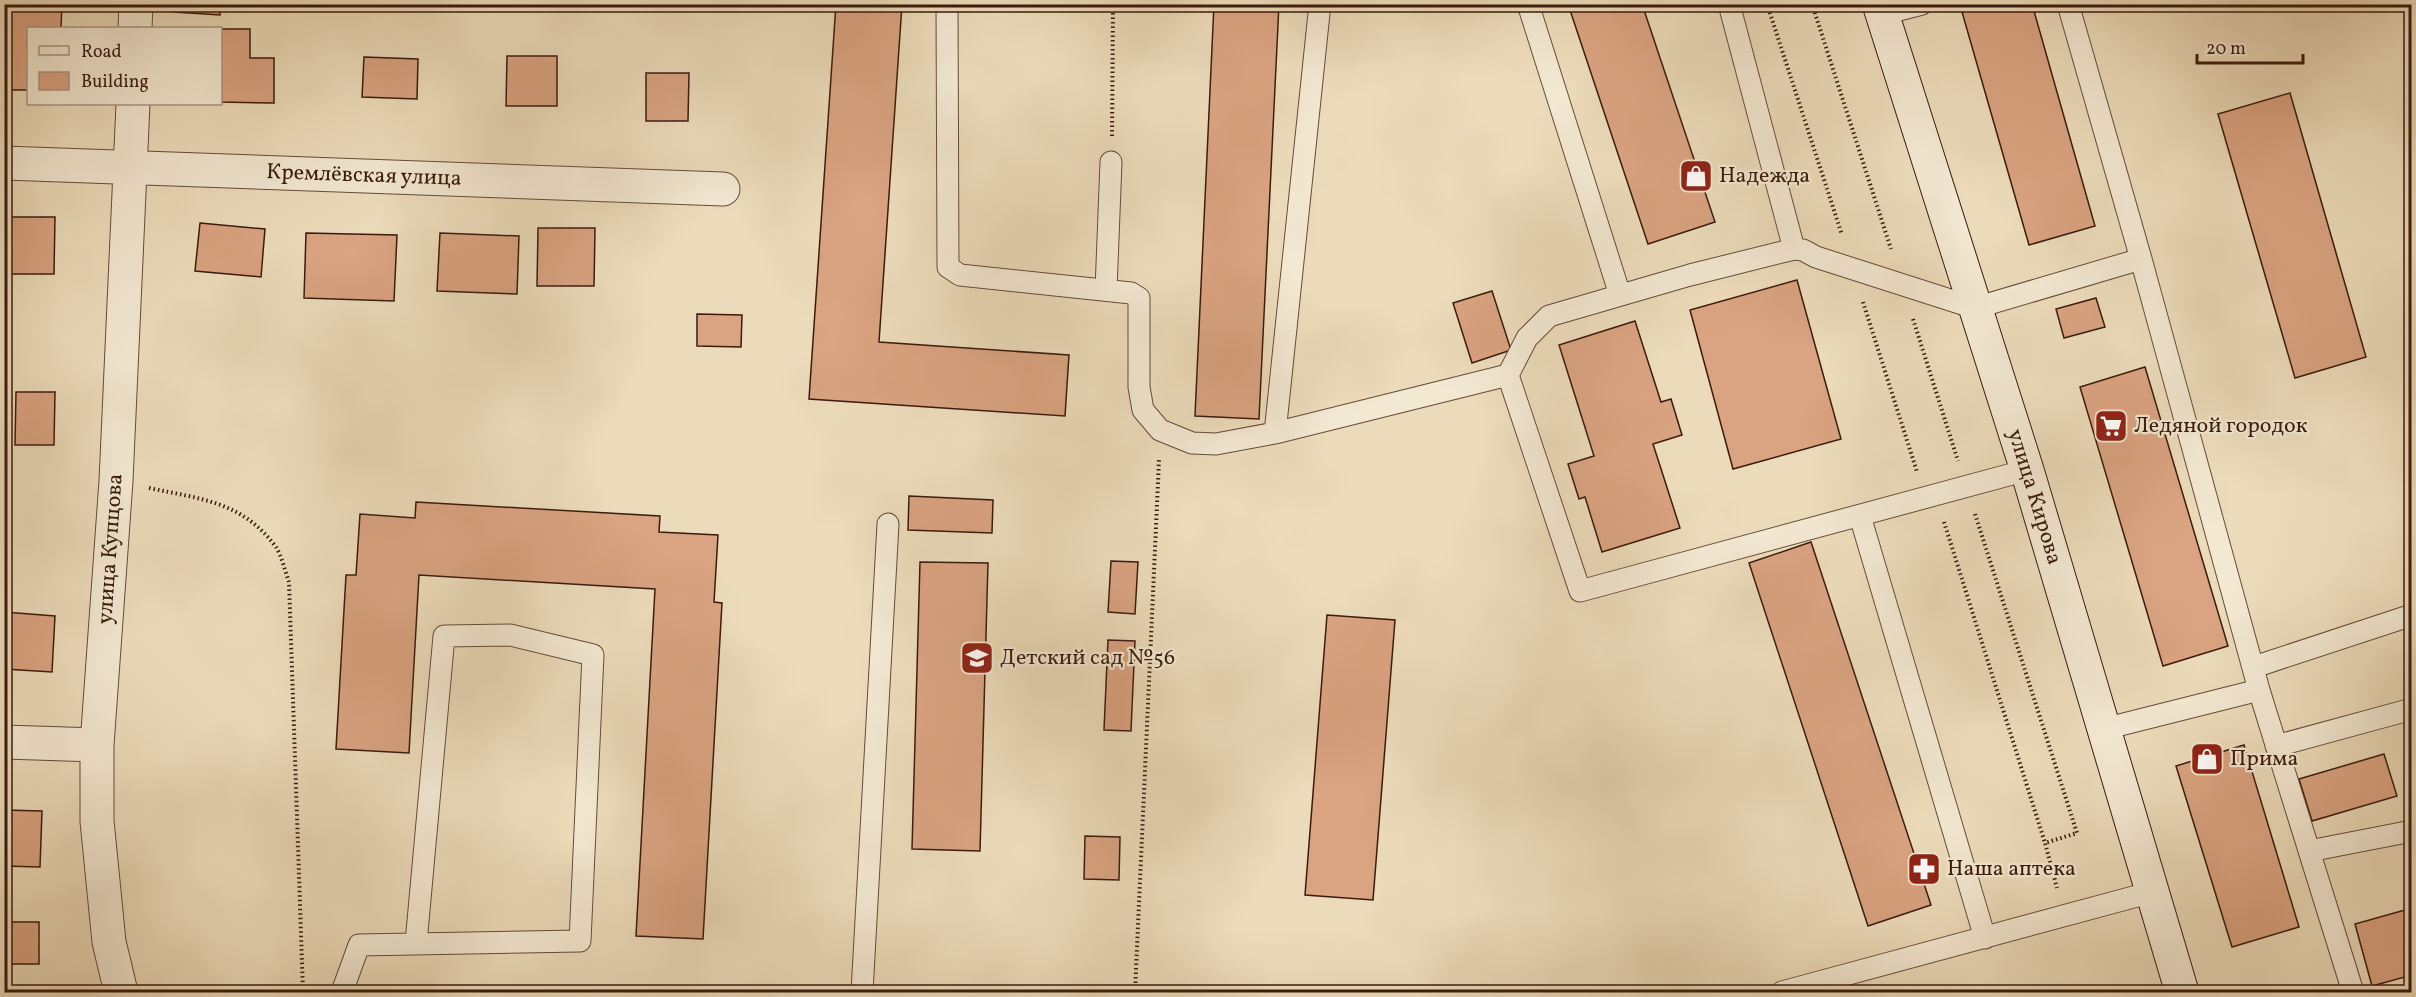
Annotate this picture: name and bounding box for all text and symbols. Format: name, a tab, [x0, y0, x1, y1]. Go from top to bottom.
legend	[27, 27, 222, 105]
scale bar	[2197, 27, 2304, 65]
text: 20 m	[2206, 37, 2246, 62]
text: Road	[81, 40, 122, 65]
text: Building	[81, 70, 149, 95]
street label: Кремлёвская улица	[266, 157, 462, 195]
shop icon: Надежда	[1678, 158, 1714, 194]
place label: Надежда	[1719, 161, 1810, 192]
supermarket icon: Ледяной городок	[2093, 408, 2129, 444]
place label: Ледяной городок	[2134, 411, 2308, 442]
street label: улица Кирова	[1999, 425, 2069, 569]
street label: улица Купцова	[90, 472, 132, 625]
school or university icon: Детский сад №56	[959, 640, 995, 676]
place label: Детский сад №56	[1000, 643, 1175, 674]
shop icon: Прима	[2189, 741, 2225, 777]
place label: Прима	[2230, 744, 2298, 775]
pharmacy icon: Наша аптека	[1906, 851, 1942, 887]
place label: Наша аптека	[1947, 854, 2076, 885]

